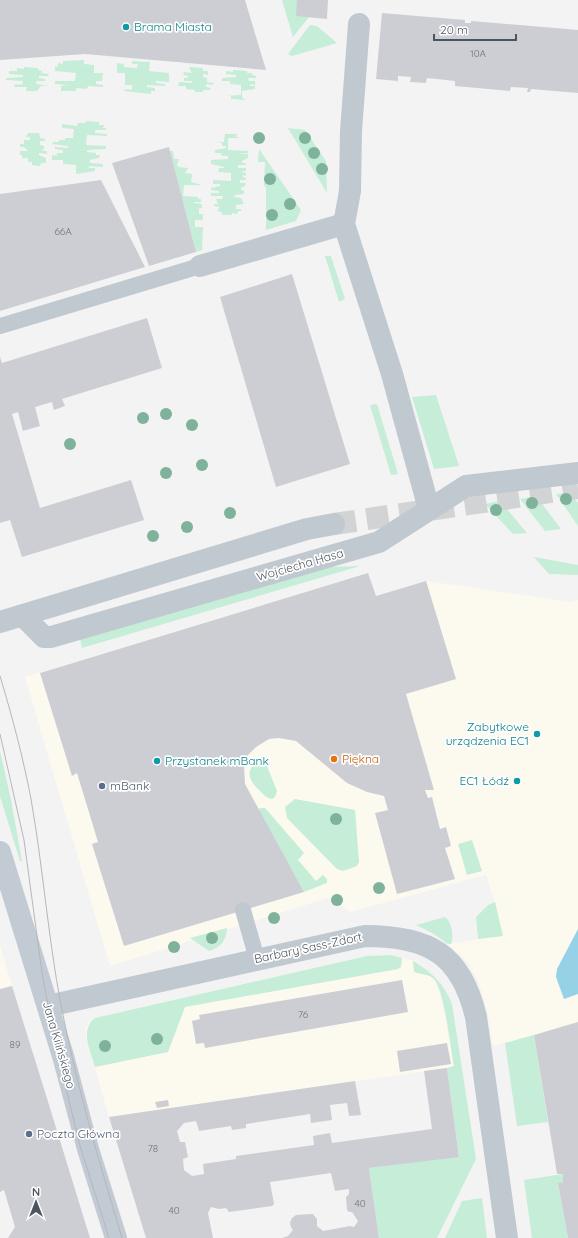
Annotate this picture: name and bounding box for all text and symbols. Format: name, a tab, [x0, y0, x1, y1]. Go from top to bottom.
scale bar	[434, 16, 516, 42]
place label: Brama Miasta	[134, 19, 212, 34]
marker: Brama Miasta	[121, 22, 131, 32]
text: 20 m	[440, 22, 468, 37]
house number: 10A	[470, 47, 487, 60]
house number: 66A	[54, 225, 72, 238]
street label: Wojciecha Hasa	[255, 545, 345, 584]
place label: Zabytkowe urządzenia EC1	[446, 719, 529, 748]
marker: Zabytkowe urządzenia EC1	[532, 729, 542, 739]
place label: Piękna	[342, 751, 379, 766]
place label: Przystanek mBank	[165, 753, 269, 768]
marker: Piękna	[329, 754, 339, 764]
marker: Przystanek mBank	[152, 756, 162, 766]
place label: EC1 Łódź	[459, 773, 509, 788]
marker: EC1 Łódź	[512, 776, 522, 786]
place label: mBank	[110, 778, 149, 793]
marker: mBank	[97, 781, 107, 791]
street label: Barbary Sass-Zdort	[253, 929, 363, 966]
street label: Jana Kilińskiego	[40, 999, 79, 1090]
house number: 76	[298, 1008, 309, 1021]
house number: 89	[10, 1038, 21, 1051]
place label: Poczta Główna	[37, 1126, 119, 1141]
marker: Poczta Główna	[24, 1129, 34, 1139]
house number: 78	[148, 1142, 158, 1155]
north arrow	[16, 1182, 56, 1222]
text: N	[32, 1185, 40, 1199]
house number: 40	[354, 1197, 366, 1210]
house number: 40	[168, 1204, 180, 1217]

